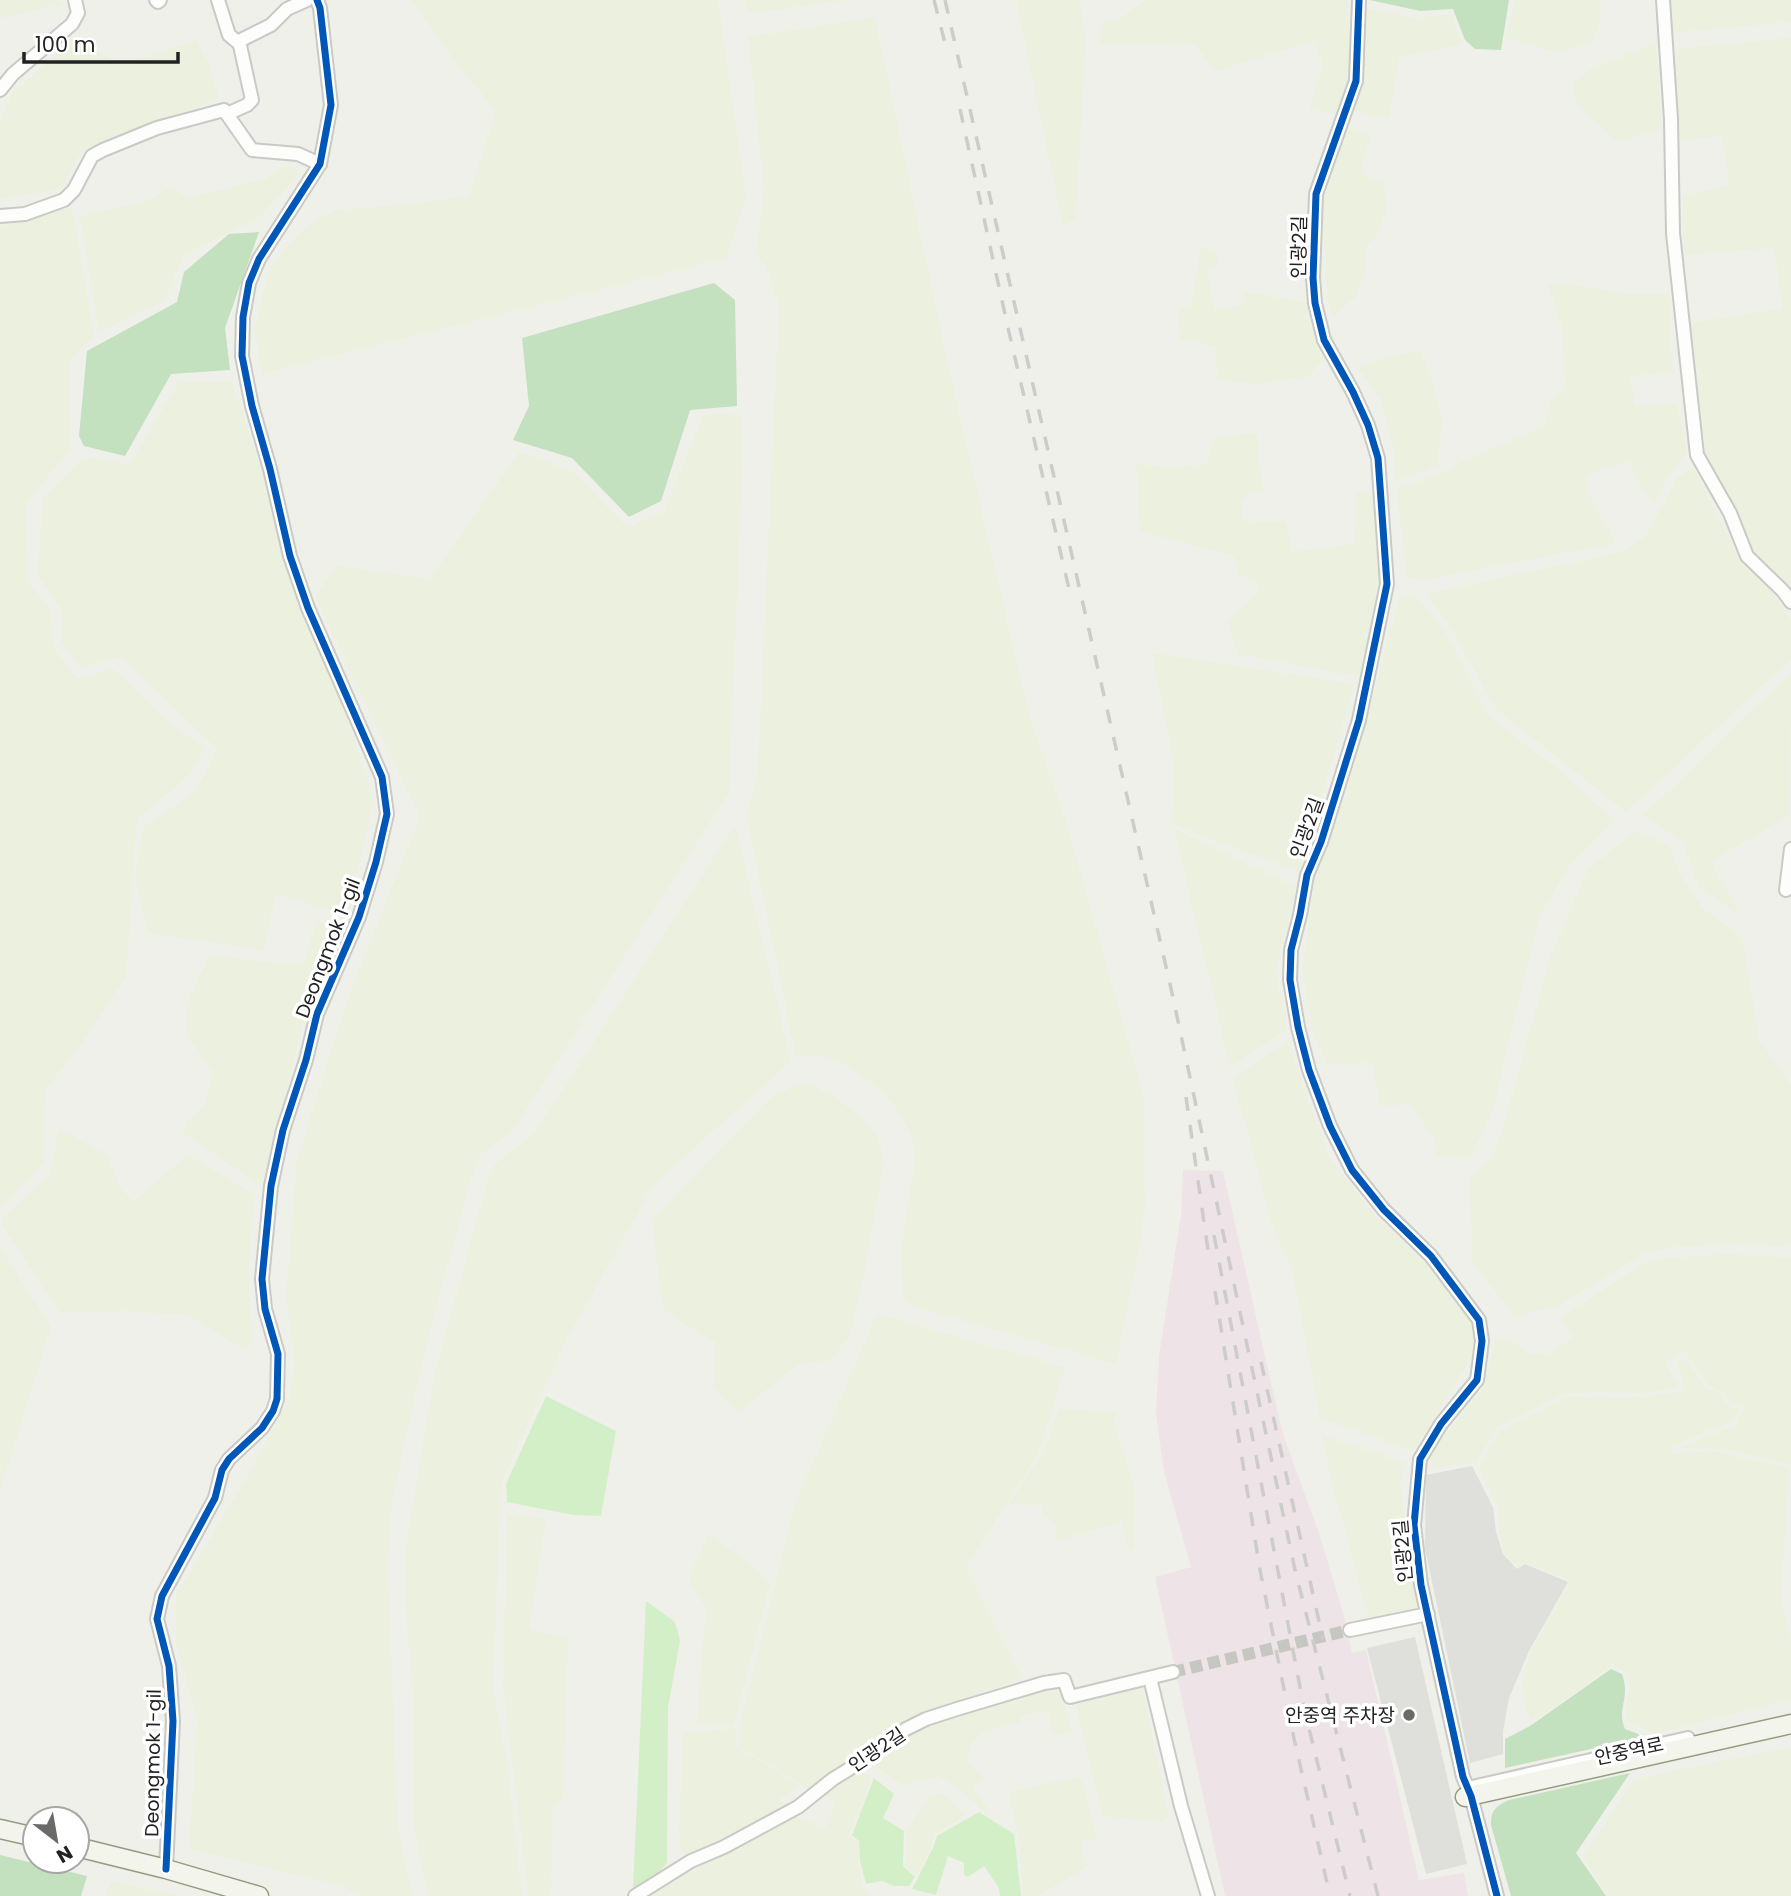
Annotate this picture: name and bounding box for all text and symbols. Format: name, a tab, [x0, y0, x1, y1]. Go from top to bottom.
scale bar	[24, 21, 178, 65]
text: 100 m	[35, 30, 95, 59]
street label: 인광2길	[1285, 215, 1313, 279]
street label: 인광2길	[1283, 794, 1331, 862]
street label: Deongmok 1-gil	[289, 874, 367, 1022]
street label: 인광2길	[1387, 1518, 1419, 1584]
street label: Deongmok 1-gil	[138, 1689, 168, 1837]
place label: 안중역 주차장	[1285, 1702, 1395, 1729]
marker: 안중역 주차장	[1401, 1707, 1417, 1723]
street label: 인광2길	[843, 1721, 911, 1779]
street label: 안중역로	[1592, 1731, 1666, 1771]
north arrow	[21, 1805, 91, 1875]
text: N	[51, 1839, 78, 1869]

